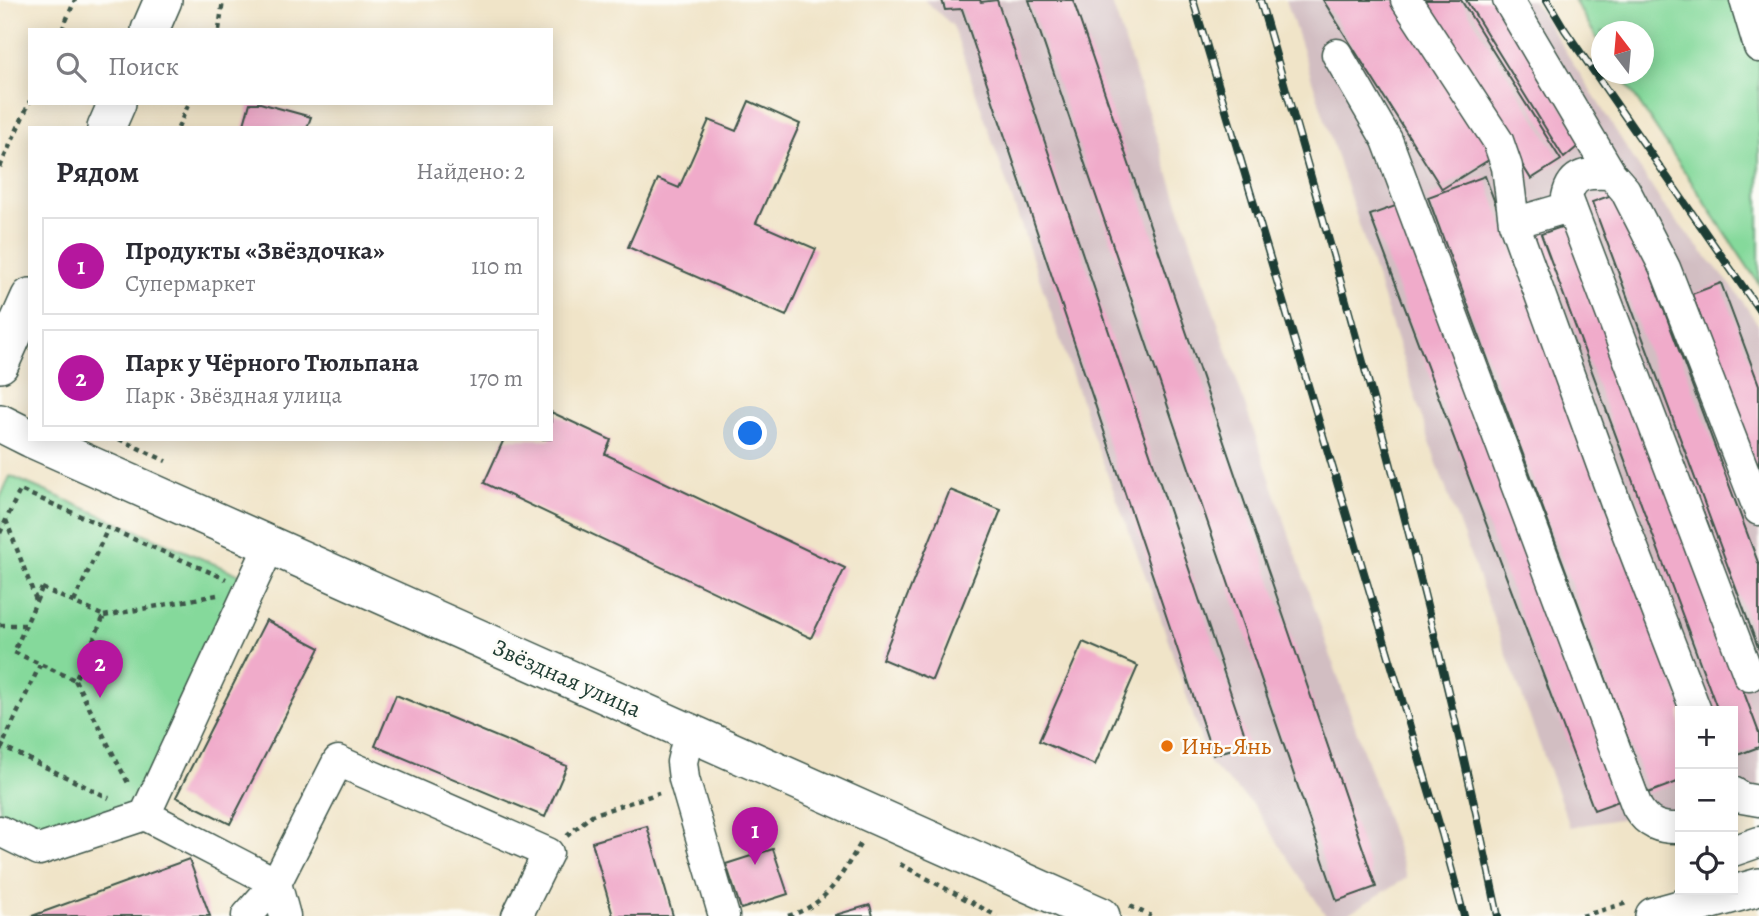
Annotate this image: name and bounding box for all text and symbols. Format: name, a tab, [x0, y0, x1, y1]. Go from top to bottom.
north arrow	[1591, 21, 1654, 84]
search box	[28, 28, 553, 105]
icon: search	[52, 48, 90, 86]
text: Поиск	[108, 49, 179, 84]
text: Рядом	[56, 152, 139, 192]
text: Найдено: 2	[416, 156, 525, 187]
text: Продукты «Звёздочка»	[125, 233, 385, 268]
text: 1	[77, 251, 85, 282]
text: 110 m	[471, 251, 523, 282]
text: Супермаркет	[125, 268, 256, 299]
text: Парк у Чёрного Тюльпана	[125, 345, 419, 380]
text: 2	[75, 363, 87, 394]
text: 170 m	[470, 363, 523, 394]
text: Парк · Звёздная улица	[125, 380, 342, 411]
your location	[733, 416, 767, 450]
street label: Звёздная улица	[488, 631, 646, 725]
pin: 2	[77, 640, 123, 698]
map controls	[1675, 706, 1738, 895]
button: +	[1675, 706, 1738, 769]
place label: Инь-Янь	[1181, 730, 1272, 762]
marker: Инь-Янь	[1159, 738, 1175, 754]
button: −	[1675, 769, 1738, 832]
pin: 1	[732, 807, 778, 865]
button: locate	[1675, 832, 1738, 895]

